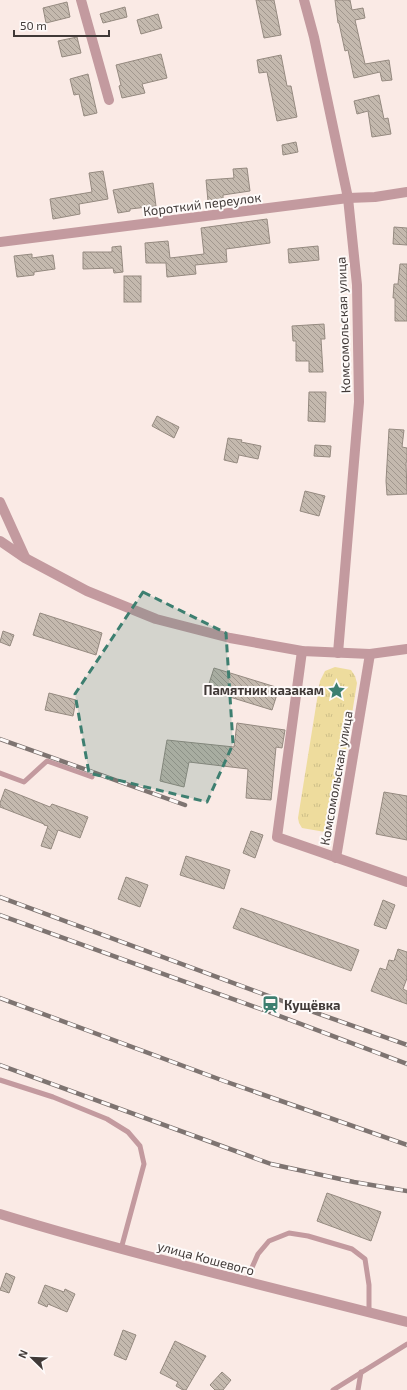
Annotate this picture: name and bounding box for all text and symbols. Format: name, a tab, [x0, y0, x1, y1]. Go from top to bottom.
scale bar	[14, 12, 109, 38]
text: 50 m	[20, 18, 47, 32]
street label: Короткий переулок	[142, 189, 262, 219]
street label: Комсомольская улица	[333, 257, 353, 393]
place icon: Памятник казакам	[327, 680, 347, 700]
place label: Памятник казакам	[203, 682, 324, 698]
street label: Комсомольская улица	[316, 709, 356, 847]
station icon: Кущёвка	[261, 995, 281, 1015]
place label: Кущёвка	[284, 997, 340, 1013]
street label: улица Кошевого	[156, 1237, 256, 1279]
north arrow	[12, 1338, 52, 1378]
text: N	[15, 1348, 30, 1360]

